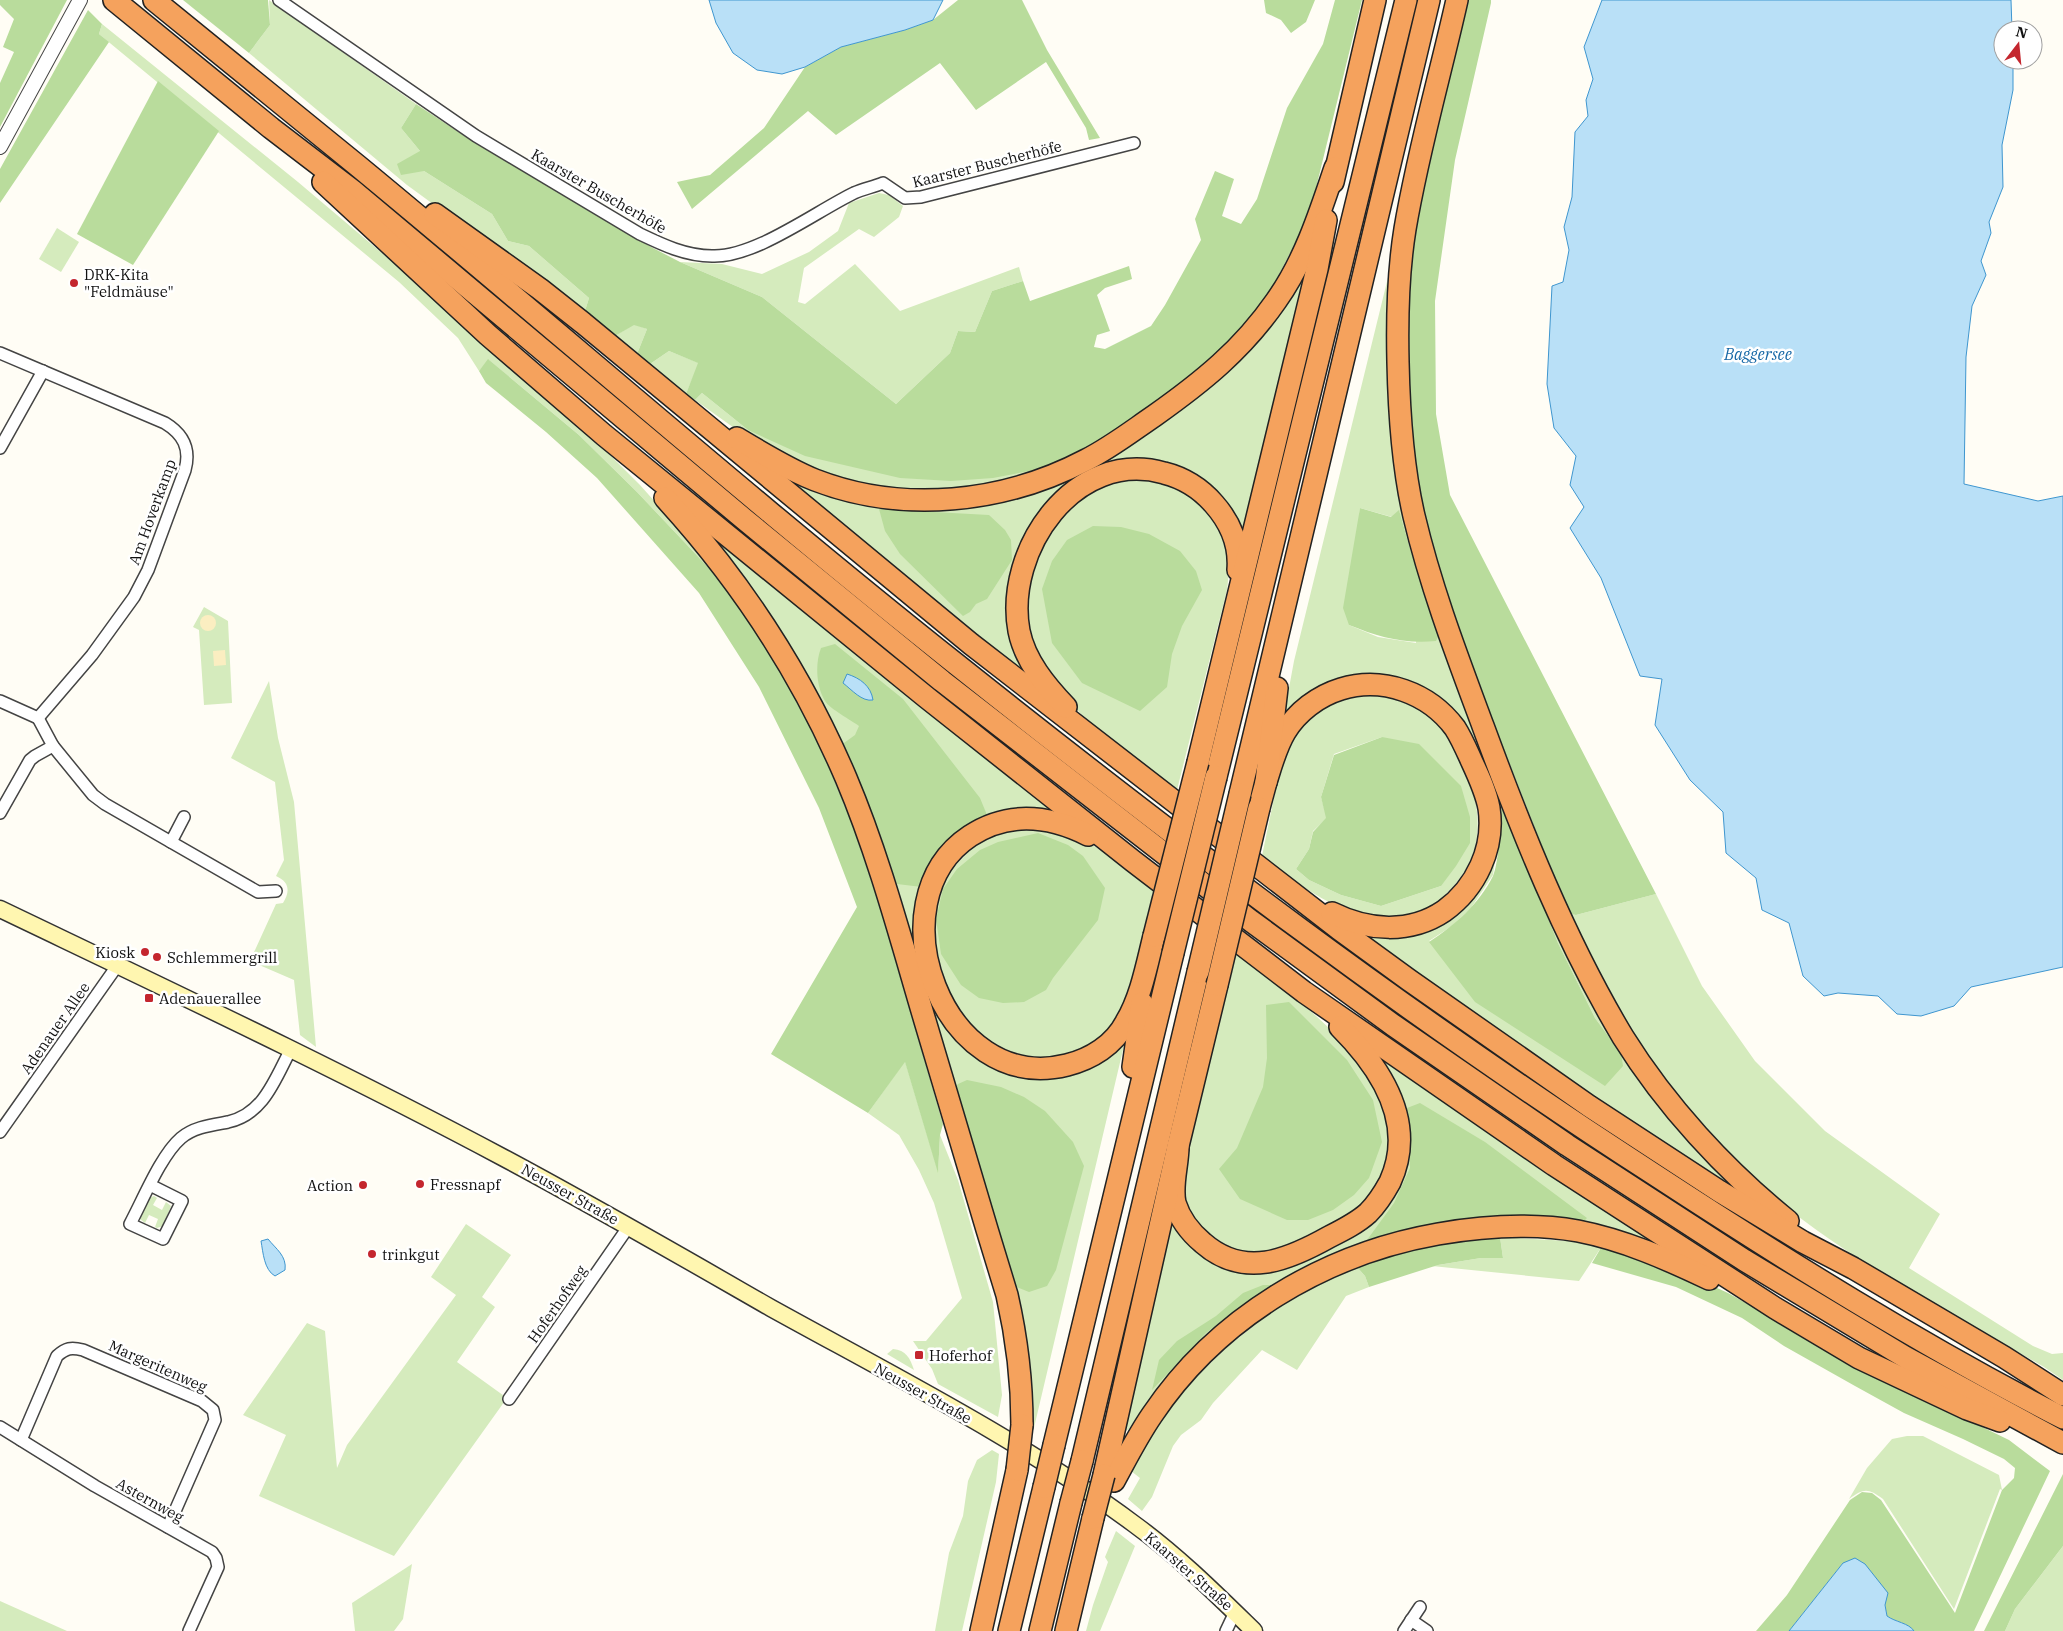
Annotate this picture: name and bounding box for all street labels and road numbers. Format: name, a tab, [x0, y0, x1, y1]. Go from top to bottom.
street label: Kaarster Buscherhöfe	[910, 136, 1064, 192]
street label: Kaarster Buscherhöfe	[528, 144, 670, 238]
street label: Am Hoverkamp	[124, 457, 180, 567]
street label: Adenauer Allee	[16, 978, 94, 1078]
street label: Neusser Straße	[518, 1159, 622, 1229]
street label: Hoferhofweg	[523, 1261, 591, 1347]
street label: Margeritenweg	[106, 1336, 210, 1396]
street label: Neusser Straße	[871, 1358, 975, 1428]
street label: Asternweg	[113, 1474, 187, 1526]
street label: Kaarster Straße	[1141, 1528, 1237, 1614]

